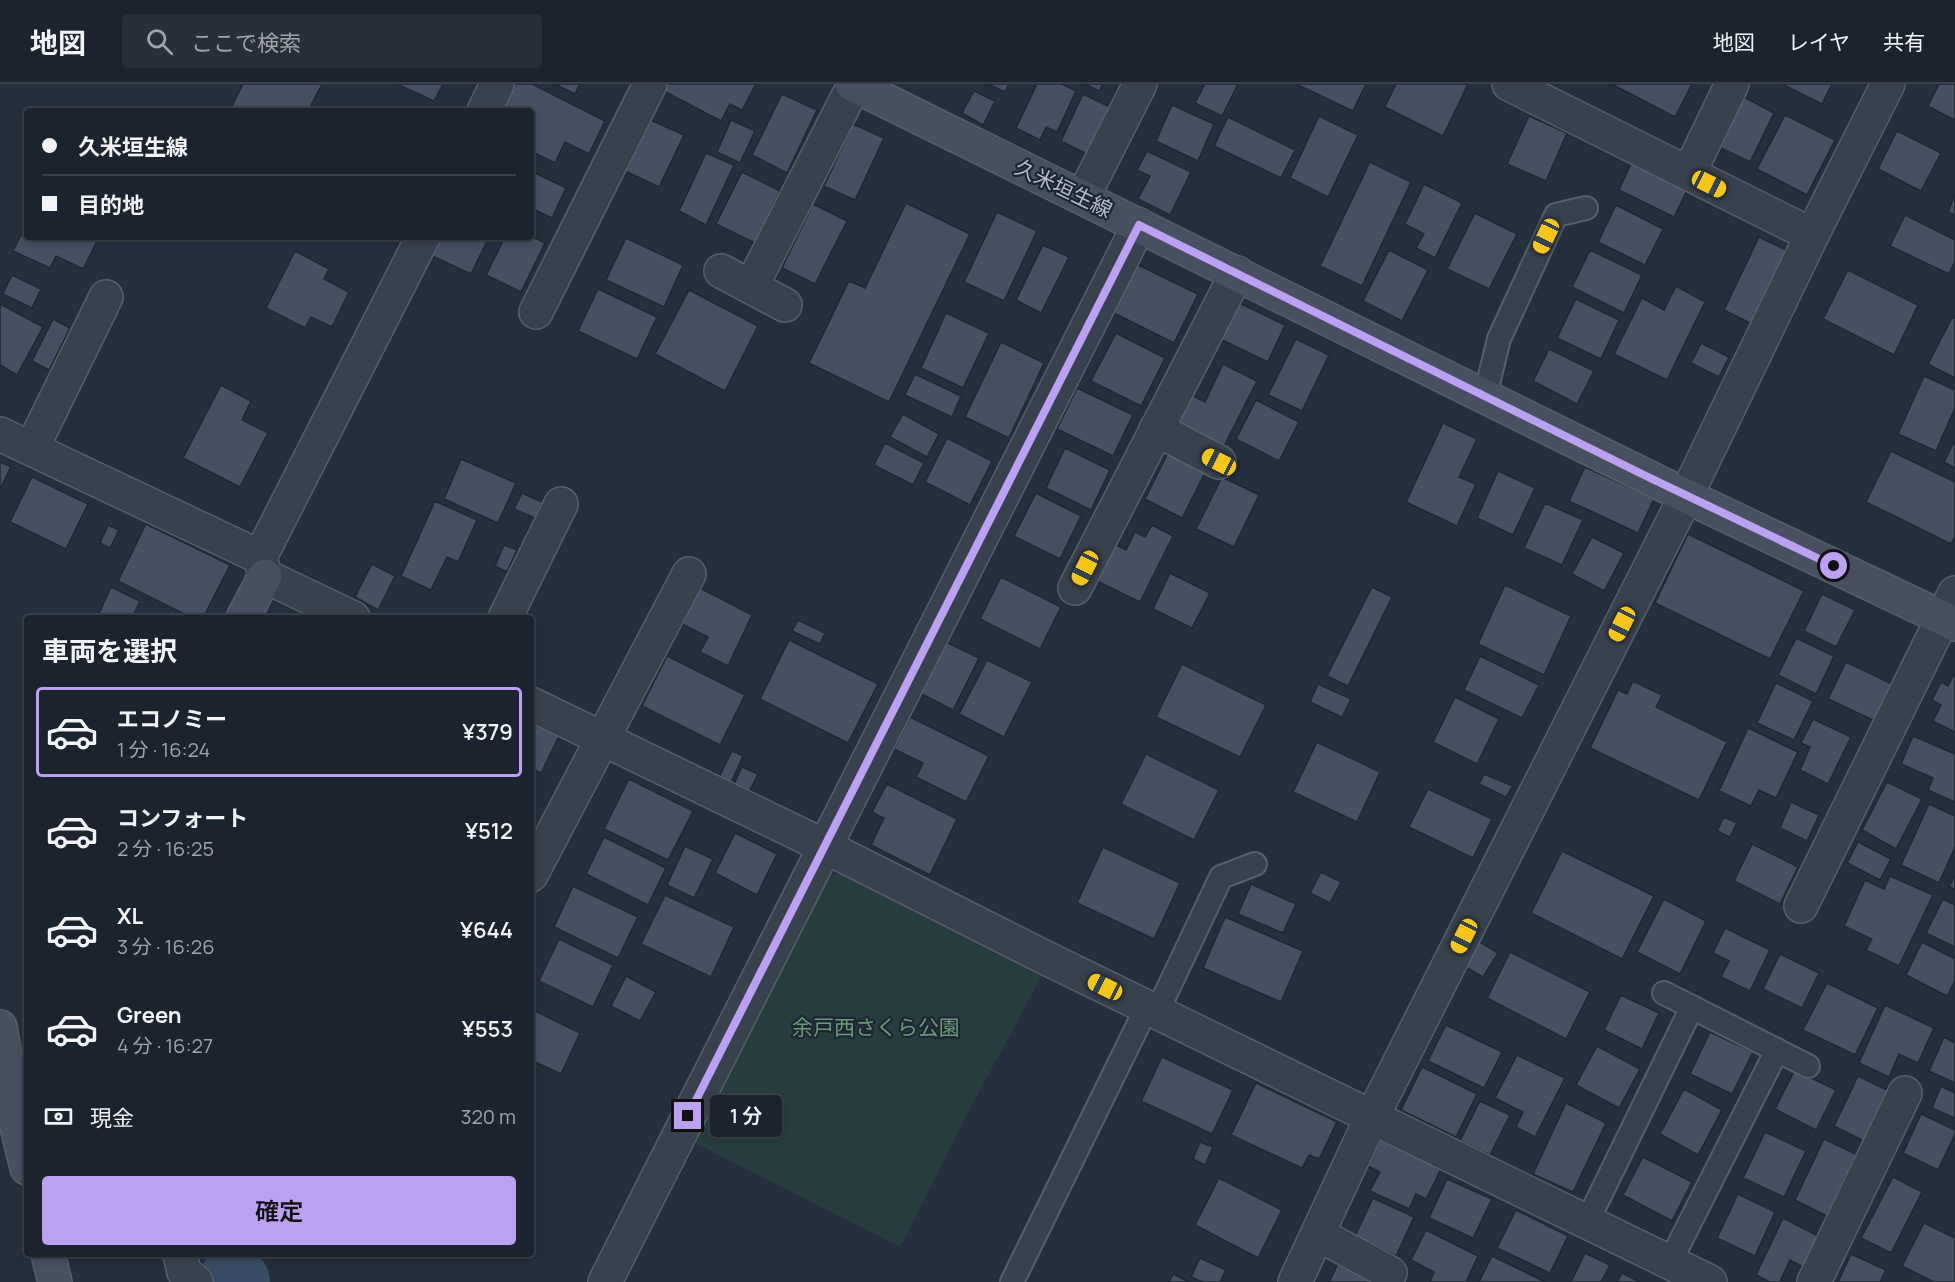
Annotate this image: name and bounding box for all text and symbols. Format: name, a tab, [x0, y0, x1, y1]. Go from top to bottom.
search box	[122, 14, 542, 68]
text: 地図	[30, 23, 86, 61]
icon: search	[143, 25, 176, 58]
text: ここで検索	[191, 28, 301, 58]
text: 地図	[1713, 28, 1755, 56]
text: レイヤ	[1788, 28, 1850, 56]
text: 共有	[1883, 28, 1925, 56]
text: 久米垣生線	[78, 132, 188, 162]
street label: 久米垣生線	[1011, 152, 1117, 224]
car	[1689, 168, 1729, 200]
text: 目的地	[78, 190, 144, 220]
car	[1530, 216, 1562, 256]
car	[1199, 446, 1239, 478]
car	[1069, 548, 1101, 588]
route start	[1820, 552, 1847, 579]
car	[1606, 604, 1638, 644]
text: 車両を選択	[42, 632, 177, 669]
text: エコノミー	[117, 704, 227, 734]
icon: car	[45, 705, 99, 759]
text: ¥379	[462, 717, 513, 747]
text: 1 分 · 16:24	[117, 736, 210, 763]
text: コンフォート	[117, 803, 248, 833]
icon: car	[45, 804, 99, 858]
text: ¥512	[465, 816, 513, 846]
text: 2 分 · 16:25	[117, 835, 214, 862]
text: XL	[117, 901, 143, 931]
icon: car	[45, 903, 99, 957]
text: ¥644	[460, 915, 513, 945]
car	[1448, 916, 1480, 956]
text: 3 分 · 16:26	[117, 933, 215, 960]
car	[1085, 971, 1125, 1003]
text: Green	[117, 1000, 182, 1030]
icon: car	[45, 1002, 99, 1056]
park label: 余戸西さくら公園	[792, 1013, 960, 1041]
text: ¥553	[462, 1014, 513, 1044]
text: 4 分 · 16:27	[117, 1032, 213, 1059]
callout: 1 分	[709, 1095, 781, 1137]
icon: cash	[42, 1100, 75, 1133]
route end	[674, 1102, 701, 1129]
text: 1 分	[730, 1102, 762, 1129]
text: 現金	[90, 1103, 134, 1133]
text: 320 m	[460, 1103, 516, 1130]
button: 確定	[42, 1176, 516, 1245]

